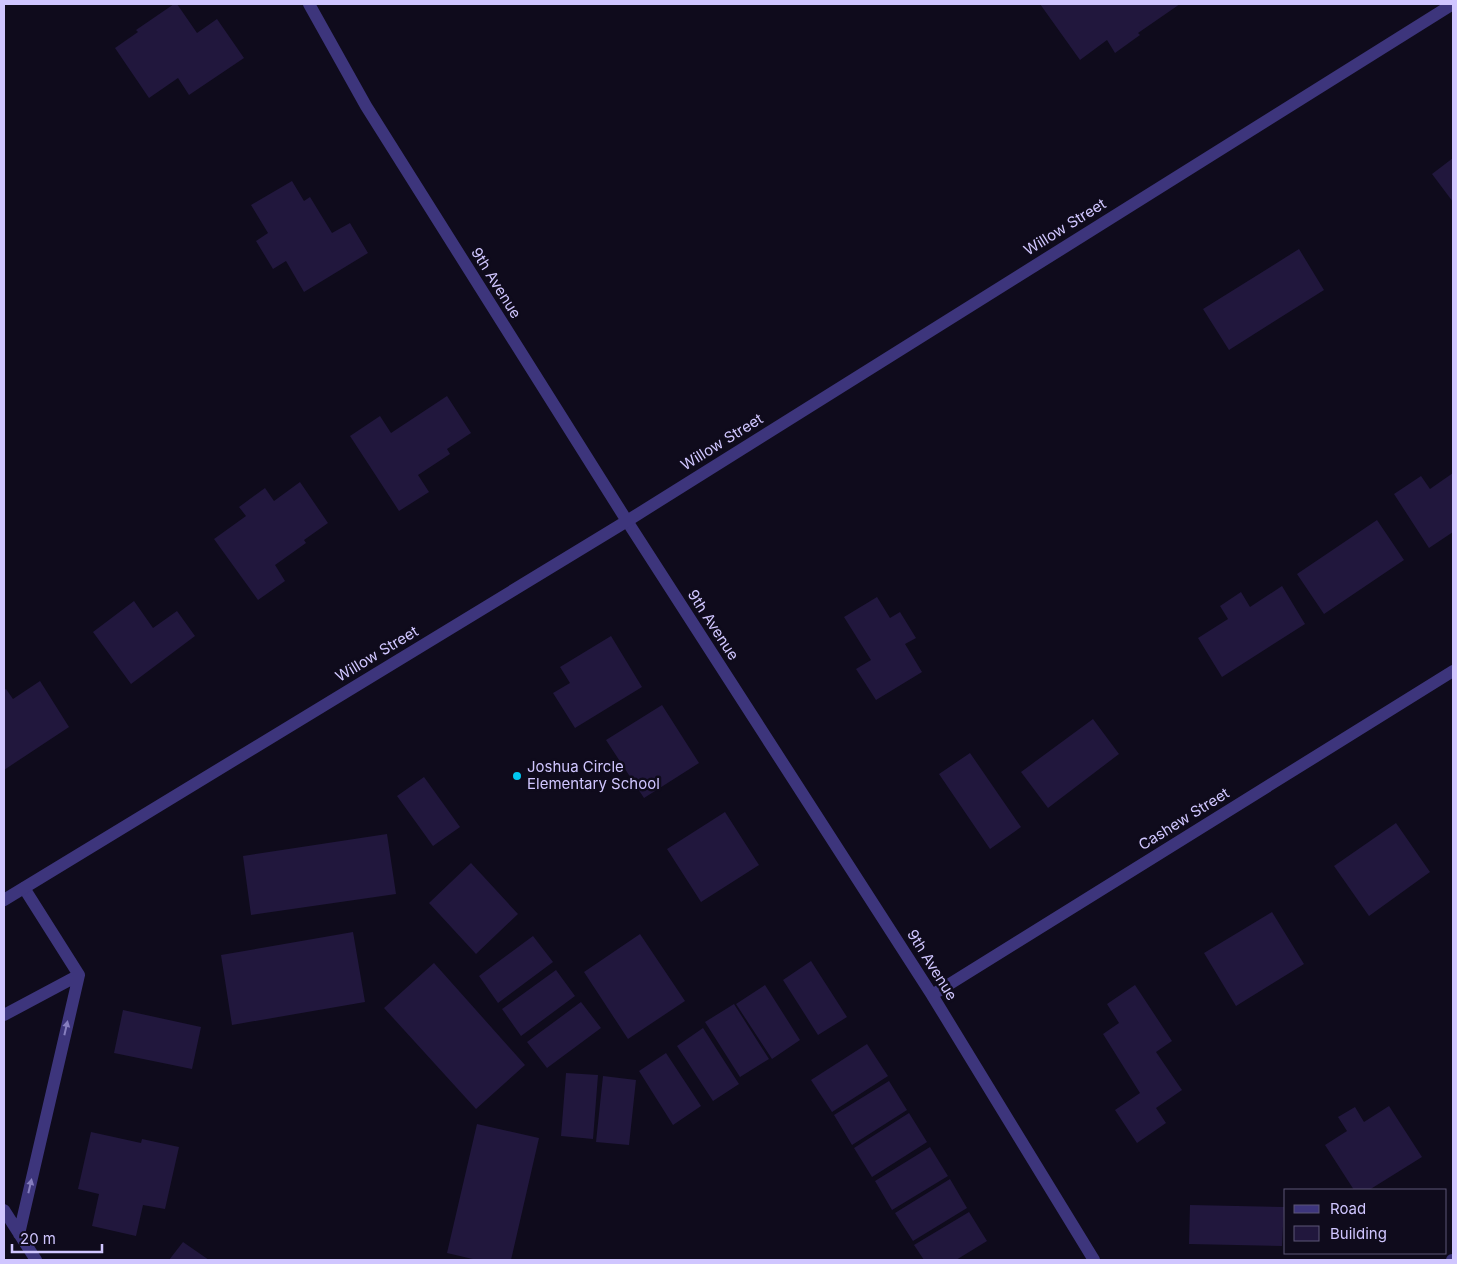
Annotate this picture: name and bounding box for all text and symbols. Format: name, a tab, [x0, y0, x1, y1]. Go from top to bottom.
street label: Willow Street	[1020, 194, 1109, 259]
street label: 9th Avenue	[467, 244, 526, 322]
street label: Willow Street	[677, 409, 766, 474]
street label: 9th Avenue	[684, 586, 743, 664]
street label: Willow Street	[332, 621, 422, 686]
place label: Joshua Circle Elementary School	[527, 757, 660, 793]
marker: Joshua Circle Elementary School	[511, 770, 523, 782]
street label: Cashew Street	[1135, 783, 1233, 854]
street label: 9th Avenue	[903, 926, 962, 1004]
one-way arrow	[62, 1020, 70, 1036]
one-way arrow	[26, 1179, 34, 1194]
legend	[1284, 1189, 1447, 1254]
text: Road	[1330, 1199, 1366, 1218]
scale bar	[12, 1222, 102, 1254]
text: Building	[1330, 1224, 1387, 1243]
text: 20 m	[20, 1229, 56, 1248]

